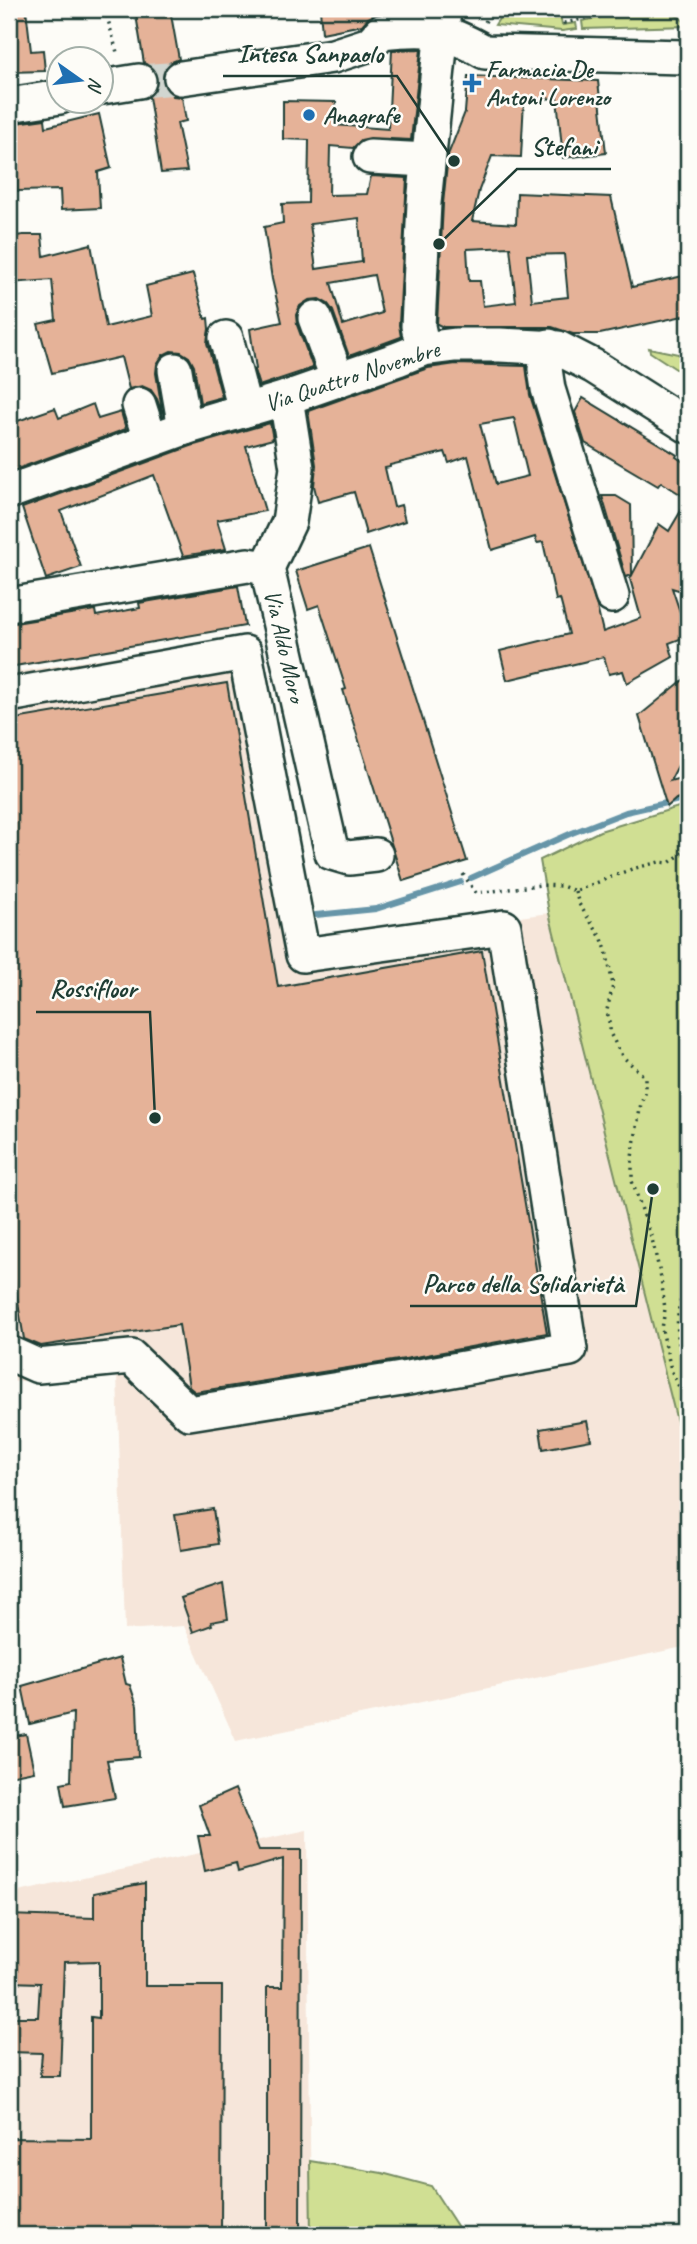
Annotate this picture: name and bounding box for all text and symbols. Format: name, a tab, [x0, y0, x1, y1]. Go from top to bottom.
callout: Intesa Sanpaolo	[223, 29, 397, 76]
text: Intesa Sanpaolo	[237, 37, 385, 70]
north arrow	[46, 46, 116, 116]
place label: Farmacia De Antoni Lorenzo	[486, 54, 612, 112]
text: N	[82, 75, 109, 96]
marker: Farmacia De Antoni Lorenzo	[464, 75, 480, 91]
place label: Anagrafe	[323, 100, 401, 130]
marker: Anagrafe	[301, 107, 317, 123]
callout: Stefani	[517, 122, 611, 169]
text: Stefani	[531, 130, 601, 163]
street label: Via Quattro Novembre	[261, 333, 445, 418]
street label: Via Aldo Moro	[258, 587, 313, 708]
callout: Rossifloor	[36, 965, 150, 1012]
text: Rossifloor	[50, 972, 139, 1005]
callout: Parco della Solidarietà	[410, 1259, 636, 1306]
text: Parco della Solidarietà	[423, 1267, 626, 1300]

